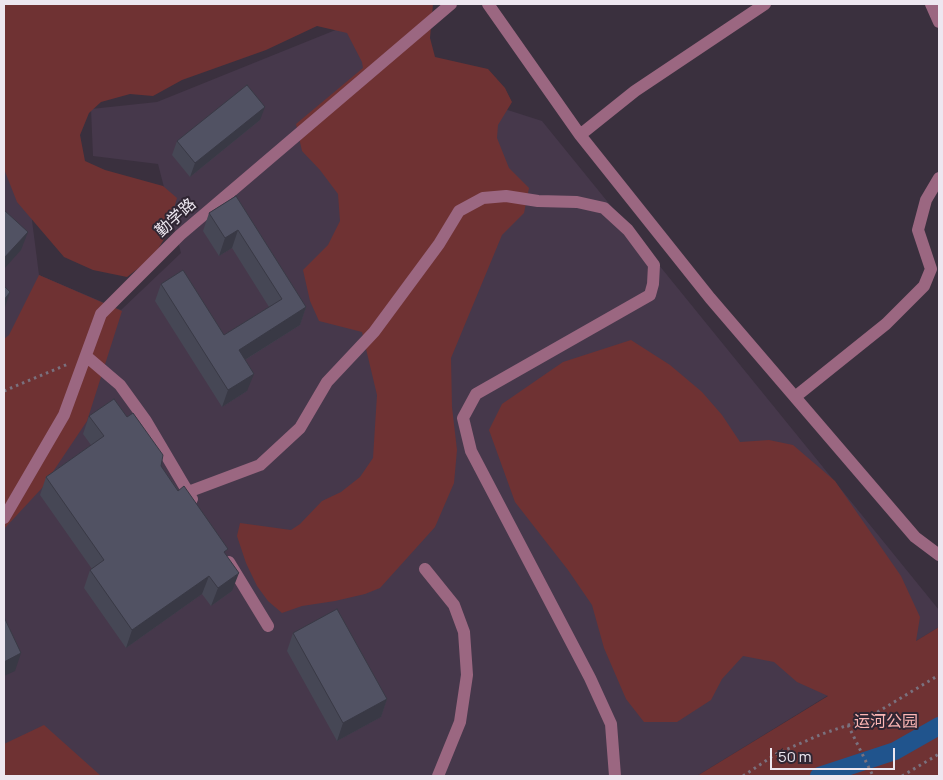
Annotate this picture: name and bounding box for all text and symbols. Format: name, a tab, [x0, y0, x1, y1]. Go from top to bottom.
street label: 勤学路	[152, 195, 200, 241]
park label: 运河公园	[854, 713, 918, 733]
scale bar	[773, 738, 898, 770]
text: 50 m	[778, 746, 812, 767]

